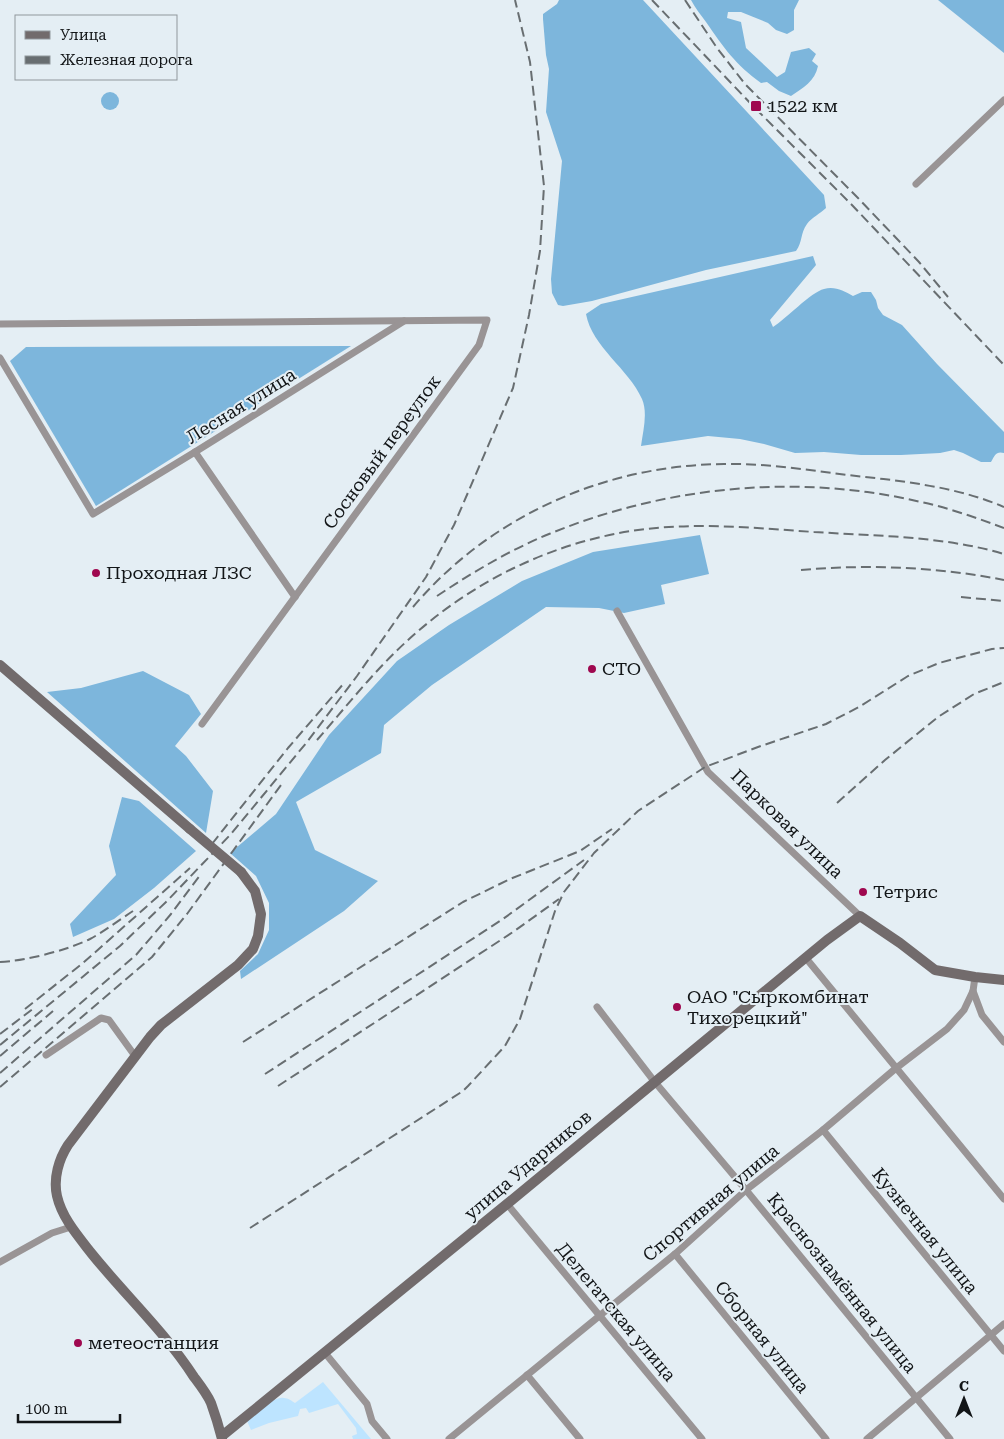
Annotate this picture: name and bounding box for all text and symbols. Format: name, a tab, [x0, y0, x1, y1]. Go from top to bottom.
legend	[15, 15, 178, 80]
text: Улица	[60, 26, 106, 44]
text: Железная дорога	[60, 51, 193, 69]
place label: 1522 км	[767, 95, 838, 116]
marker: 1522 км	[749, 99, 763, 113]
street label: Лесная улица	[182, 363, 300, 448]
street label: Сосновый переулок	[319, 370, 445, 533]
place label: Проходная ЛЗС	[106, 562, 252, 583]
marker: Проходная ЛЗС	[90, 567, 102, 579]
place label: СТО	[602, 658, 641, 679]
marker: СТО	[586, 663, 598, 675]
street label: Парковая улица	[727, 765, 848, 883]
place label: Тетрис	[873, 881, 938, 902]
marker: Тетрис	[857, 886, 869, 898]
place label: ОАО "Сыркомбинат Тихорецкий"	[687, 986, 869, 1028]
marker: ОАО "Сыркомбинат Тихорецкий"	[671, 1001, 683, 1013]
street label: улица Ударников	[460, 1105, 595, 1224]
street label: Спортивная улица	[638, 1139, 783, 1266]
street label: Кузнечная улица	[868, 1164, 983, 1298]
street label: Краснознамённая улица	[763, 1189, 922, 1377]
street label: Делегатская улица	[552, 1238, 681, 1385]
street label: Сборная улица	[711, 1277, 814, 1397]
place label: метеостанция	[88, 1332, 219, 1353]
marker: метеостанция	[72, 1337, 84, 1349]
north arrow	[939, 1374, 989, 1424]
text: С	[959, 1378, 969, 1394]
scale bar	[18, 1392, 120, 1424]
text: 100 m	[25, 1400, 68, 1418]

